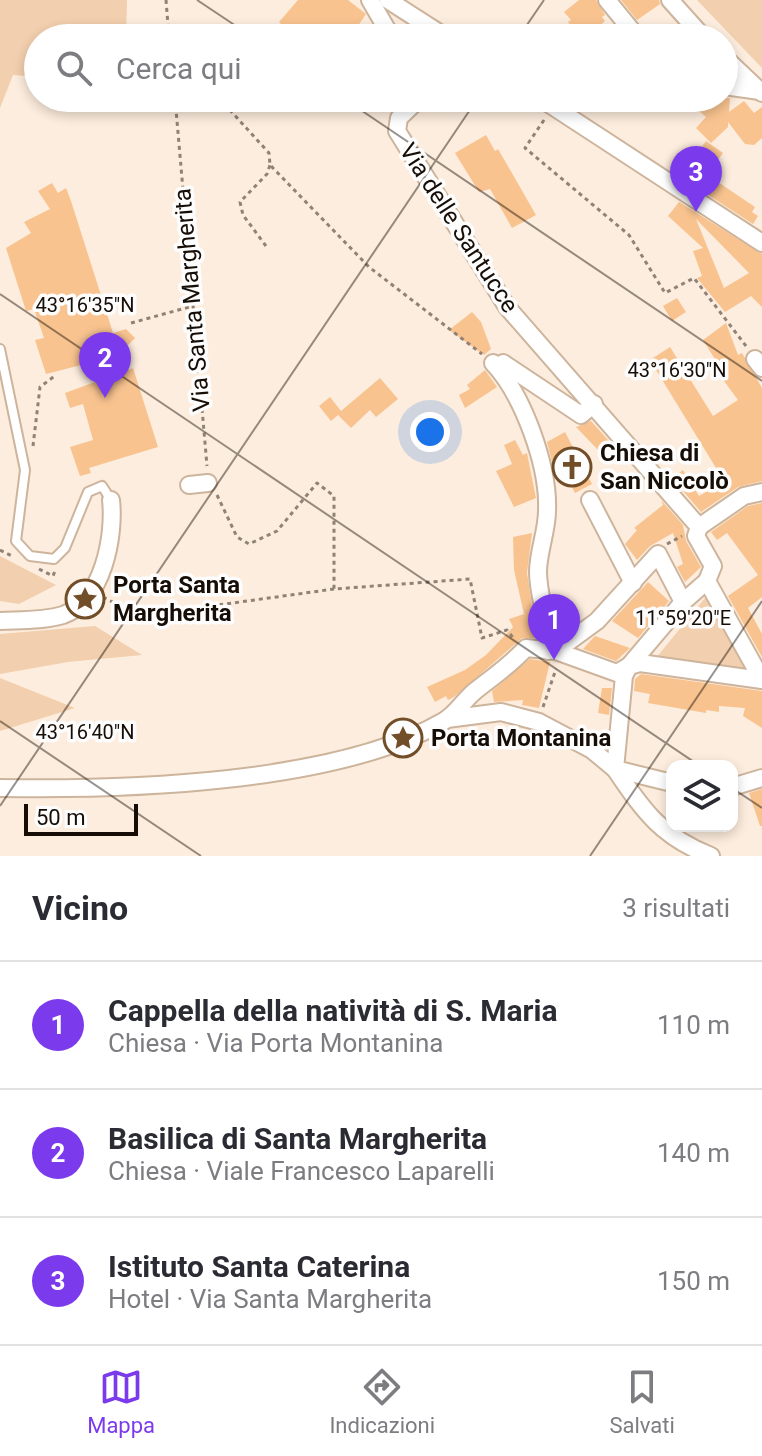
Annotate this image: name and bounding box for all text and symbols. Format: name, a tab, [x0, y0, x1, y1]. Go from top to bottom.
search box	[24, 24, 738, 112]
icon: search	[52, 46, 96, 90]
text: Cerca qui	[116, 51, 242, 86]
street label: Via delle Santucce	[394, 138, 524, 318]
pin: 3	[670, 146, 722, 212]
street label: Via Santa Margherita	[168, 187, 216, 413]
text: 43°16'35"N	[35, 293, 135, 317]
pin: 2	[79, 332, 131, 398]
text: 43°16'30"N	[627, 358, 727, 382]
your location	[410, 412, 450, 452]
place label: Chiesa di San Niccolò	[600, 439, 729, 495]
church icon: Chiesa di San Niccolò	[551, 446, 593, 488]
place label: Porta Santa Margherita	[113, 571, 240, 627]
place icon: Porta Santa Margherita	[64, 578, 106, 620]
pin: 1	[528, 594, 580, 660]
text: 11°59'20"E	[635, 606, 731, 630]
place icon: Porta Montanina	[382, 717, 424, 759]
text: 43°16'40"N	[35, 720, 135, 744]
place label: Porta Montanina	[431, 724, 611, 752]
map controls	[666, 760, 738, 832]
button: layers	[666, 760, 738, 832]
scale bar	[24, 800, 138, 836]
text: 50 m	[36, 805, 85, 830]
text: Vicino	[32, 888, 128, 928]
text: 3 risultati	[622, 893, 730, 923]
text: Cappella della natività di S. Maria	[108, 993, 557, 1028]
text: 1	[51, 1010, 65, 1040]
text: 110 m	[657, 1010, 730, 1040]
text: Chiesa · Via Porta Montanina	[108, 1028, 443, 1058]
text: Basilica di Santa Margherita	[108, 1121, 487, 1156]
text: 2	[51, 1138, 65, 1168]
text: 140 m	[657, 1138, 730, 1168]
text: Chiesa · Viale Francesco Laparelli	[108, 1156, 495, 1186]
text: Istituto Santa Caterina	[108, 1249, 410, 1284]
text: 3	[51, 1266, 65, 1296]
text: 150 m	[657, 1266, 730, 1296]
text: Hotel · Via Santa Margherita	[108, 1284, 432, 1314]
tab: Mappa	[87, 1365, 155, 1438]
tab: Indicazioni	[329, 1365, 435, 1438]
tab: Salvati	[609, 1365, 675, 1438]

